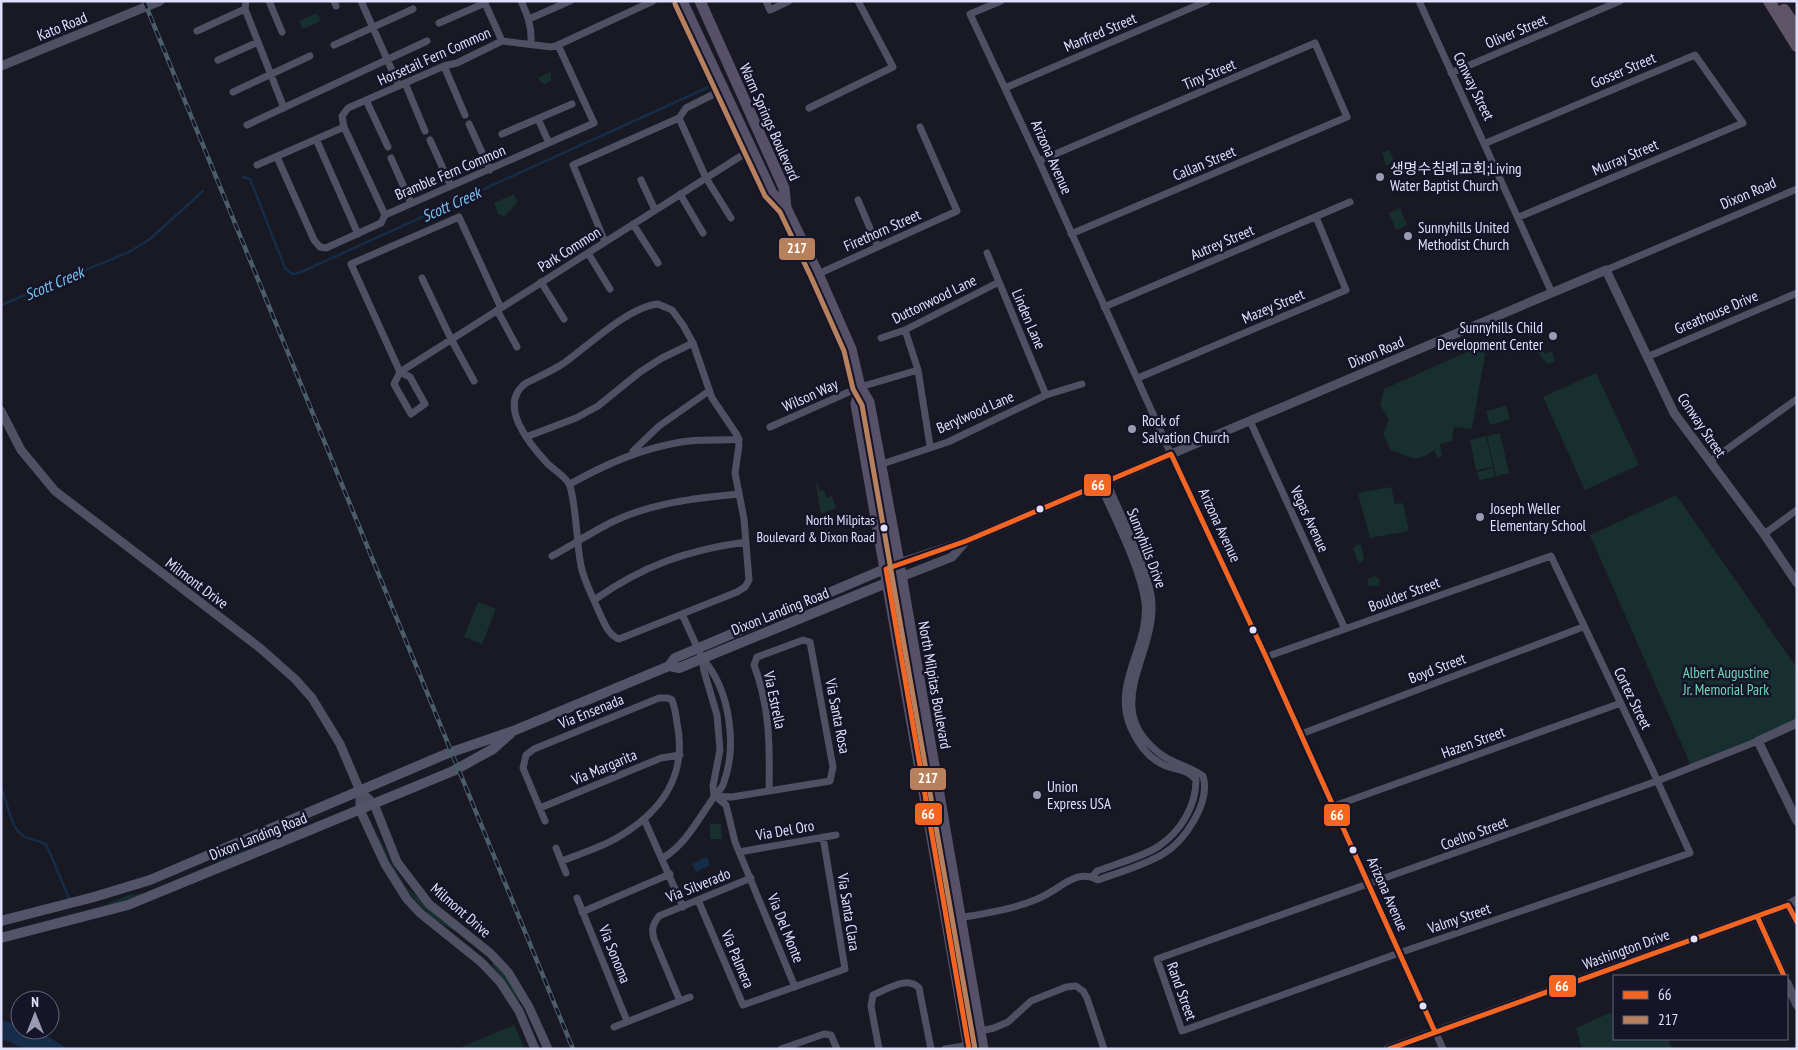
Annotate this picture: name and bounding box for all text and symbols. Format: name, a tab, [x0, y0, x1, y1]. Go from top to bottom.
street label: Kato Road	[34, 7, 90, 45]
street label: Manfred Street	[1061, 8, 1139, 56]
street label: Oliver Street	[1482, 9, 1550, 53]
street label: Horsetail Fern Common	[375, 23, 493, 89]
street label: Gosser Street	[1588, 48, 1658, 92]
street label: Conway Street	[1449, 49, 1499, 123]
street label: Tiny Street	[1180, 54, 1238, 94]
street label: Warm Springs Boulevard	[736, 61, 804, 183]
street label: Arizona Avenue	[1027, 117, 1077, 197]
street label: Murray Street	[1589, 135, 1661, 179]
street label: Bramble Fern Common	[392, 140, 508, 204]
street label: Callan Street	[1170, 141, 1238, 185]
place label: 생명수침례교회;Living Water Baptist Church	[1390, 159, 1521, 195]
marker: 생명수침례교회;Living Water Baptist Church	[1374, 171, 1386, 183]
street label: Dixon Road	[1717, 173, 1779, 213]
water label: Scott Creek	[419, 181, 485, 226]
street label: Firethorn Street	[841, 205, 923, 255]
place label: Sunnyhills United Methodist Church	[1418, 218, 1509, 254]
street label: Autrey Street	[1187, 220, 1257, 264]
street label: Park Common	[534, 222, 604, 276]
marker: Sunnyhills United Methodist Church	[1402, 230, 1414, 242]
line badge: 217	[778, 237, 816, 261]
text: 217	[787, 239, 807, 257]
water label: Scott Creek	[21, 261, 88, 304]
street label: Duttonwood Lane	[889, 270, 979, 328]
street label: Mazey Street	[1239, 284, 1307, 328]
street label: Linden Lane	[1008, 286, 1050, 352]
street label: Greathouse Drive	[1671, 286, 1761, 338]
place label: Sunnyhills Child Development Center	[1437, 318, 1544, 354]
marker: Sunnyhills Child Development Center	[1547, 330, 1559, 342]
street label: Dixon Road	[1345, 332, 1407, 372]
street label: Wilson Way	[779, 374, 841, 416]
street label: Berylwood Lane	[933, 387, 1017, 437]
street label: Conway Street	[1673, 389, 1731, 461]
place label: Rock of Salvation Church	[1142, 411, 1229, 447]
marker: Rock of Salvation Church	[1126, 423, 1138, 435]
line badge: 66	[1083, 473, 1112, 497]
text: 66	[1091, 476, 1105, 494]
street label: Vegas Avenue	[1286, 482, 1334, 555]
street label: Arizona Avenue	[1195, 485, 1245, 565]
place label: Joseph Weller Elementary School	[1489, 499, 1587, 535]
unlabelled marker	[1035, 504, 1045, 514]
street label: Sunnyhills Drive	[1123, 505, 1171, 591]
place label: North Milpitas Boulevard & Dixon Road	[756, 511, 875, 546]
marker: Joseph Weller Elementary School	[1474, 511, 1486, 523]
marker: North Milpitas Boulevard & Dixon Road	[879, 523, 889, 533]
street label: Milmont Drive	[162, 553, 232, 613]
street label: Boulder Street	[1366, 572, 1442, 616]
street label: Dixon Landing Road	[728, 583, 832, 639]
street label: North Milpitas Boulevard	[914, 620, 956, 750]
unlabelled marker	[1248, 625, 1258, 635]
street label: Boyd Street	[1406, 648, 1468, 688]
park label: Albert Augustine Jr. Memorial Park	[1682, 663, 1769, 699]
street label: Cortez Street	[1610, 664, 1656, 732]
street label: Via Estrella	[759, 669, 790, 730]
street label: Via Santa Rosa	[821, 676, 855, 755]
street label: Via Ensenada	[555, 689, 626, 733]
street label: Hazen Street	[1439, 722, 1507, 762]
street label: Via Margarita	[568, 745, 639, 790]
line badge: 217	[909, 767, 947, 791]
text: 217	[918, 769, 938, 787]
place label: Union Express USA	[1047, 777, 1112, 813]
marker: Union Express USA	[1031, 789, 1043, 801]
line badge: 66	[914, 802, 943, 826]
line badge: 66	[1323, 803, 1351, 827]
text: 66	[921, 805, 935, 823]
text: 66	[1330, 806, 1344, 824]
street label: Dixon Landing Road	[206, 808, 310, 864]
street label: Coelho Street	[1438, 812, 1510, 854]
street label: Via Del Oro	[753, 816, 816, 845]
unlabelled marker	[1348, 845, 1358, 855]
street label: Arizona Avenue	[1363, 854, 1413, 934]
street label: Via Silverado	[662, 864, 733, 907]
street label: Via Santa Clara	[833, 871, 864, 952]
street label: Milmont Drive	[427, 879, 495, 941]
street label: Via Del Monte	[763, 890, 808, 965]
street label: Valmy Street	[1424, 898, 1493, 938]
street label: Via Sonoma	[594, 921, 635, 986]
street label: Washington Drive	[1580, 924, 1672, 974]
street label: Via Palmera	[717, 926, 759, 991]
unlabelled marker	[1689, 934, 1699, 944]
street label: Rand Street	[1163, 959, 1201, 1023]
line badge: 66	[1548, 974, 1577, 998]
legend	[1613, 975, 1788, 1040]
text: 66	[1555, 977, 1569, 995]
text: 66	[1658, 985, 1672, 1004]
north arrow	[10, 990, 60, 1040]
text: N	[31, 993, 39, 1011]
unlabelled marker	[1418, 1001, 1428, 1011]
text: 217	[1658, 1010, 1678, 1029]

